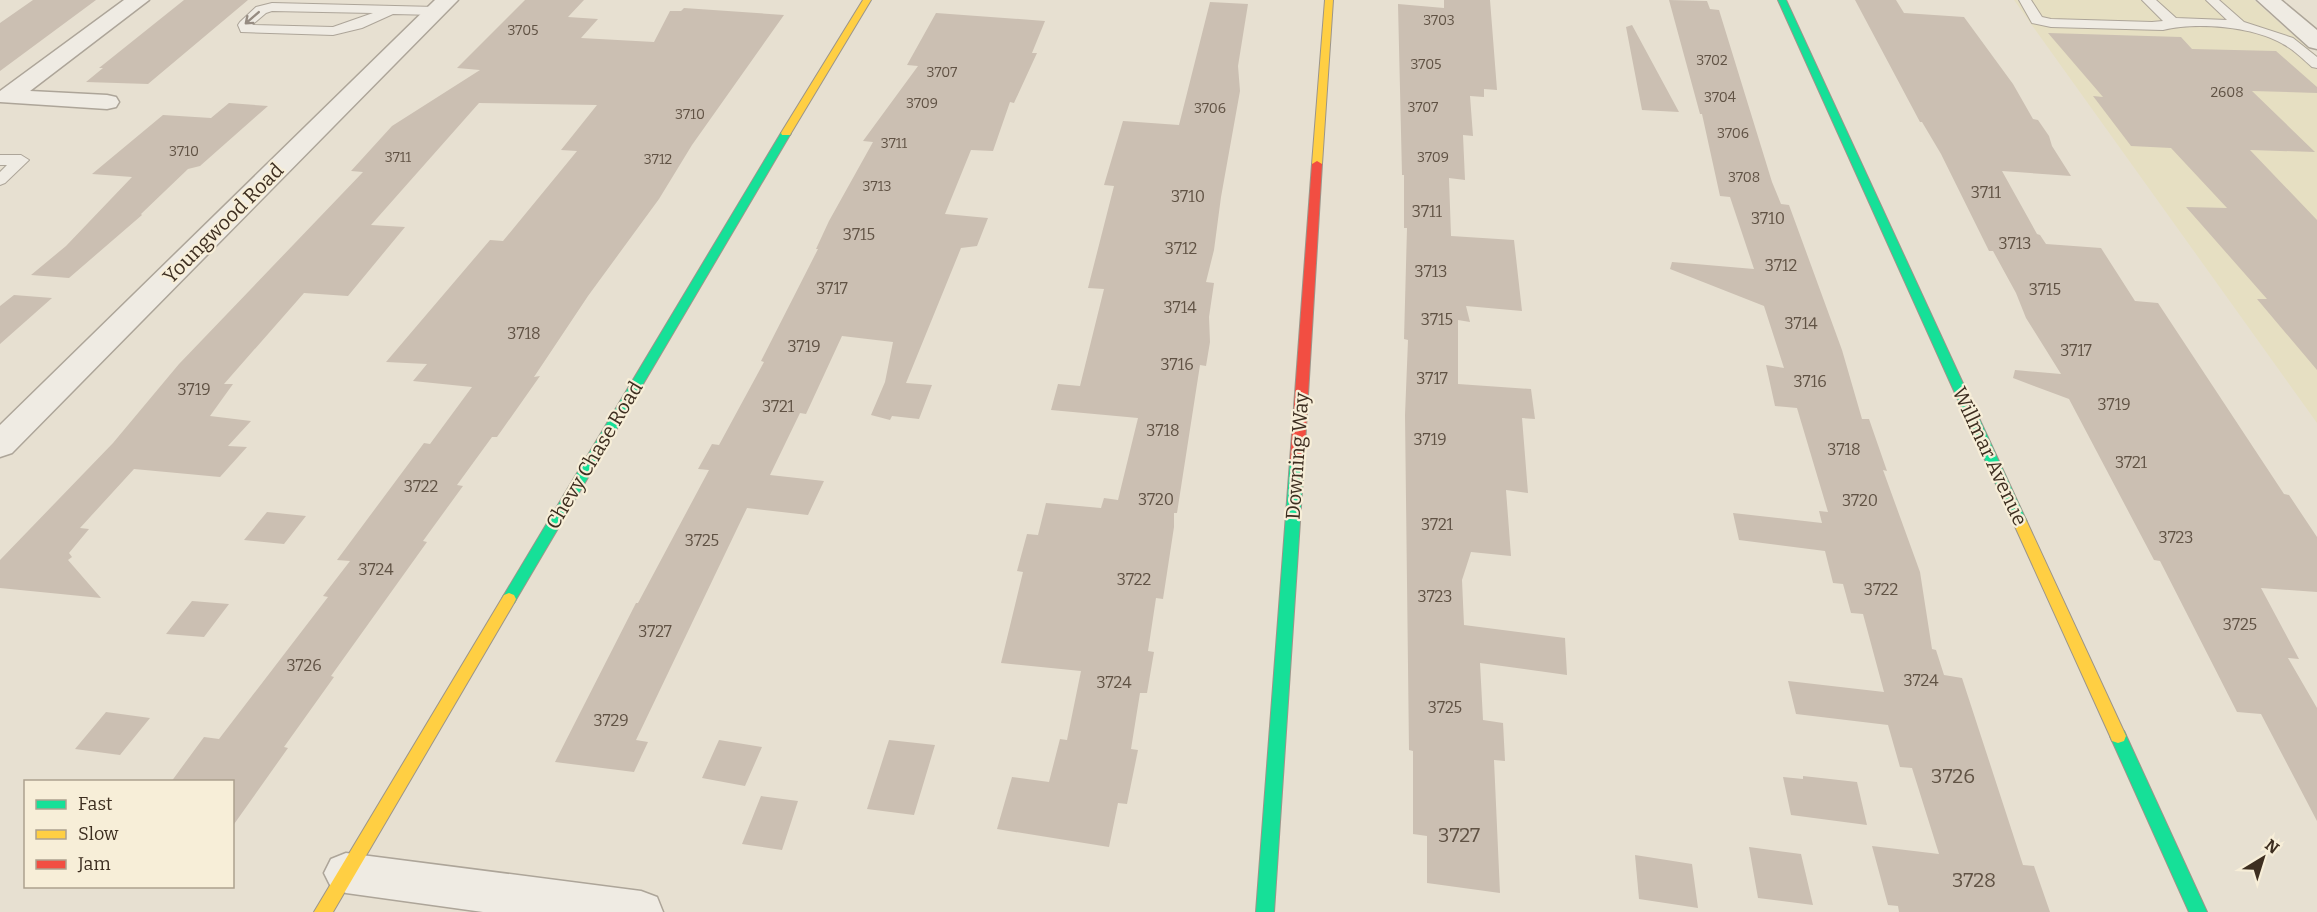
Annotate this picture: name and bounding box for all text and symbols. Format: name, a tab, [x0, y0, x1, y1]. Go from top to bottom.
one-way arrow	[245, 11, 260, 25]
house number: 3703	[1423, 12, 1455, 29]
house number: 3705	[507, 22, 539, 39]
house number: 3702	[1696, 52, 1728, 69]
house number: 3705	[1410, 56, 1442, 73]
house number: 3707	[927, 64, 957, 81]
house number: 2608	[2210, 84, 2244, 101]
house number: 3704	[1704, 89, 1736, 106]
house number: 3709	[906, 95, 938, 112]
house number: 3707	[1408, 99, 1438, 116]
house number: 3706	[1194, 100, 1226, 117]
house number: 3710	[675, 106, 705, 123]
house number: 3706	[1717, 125, 1749, 142]
house number: 3711	[881, 135, 908, 152]
house number: 3710	[169, 143, 199, 160]
house number: 3711	[385, 149, 412, 166]
house number: 3709	[1417, 149, 1449, 166]
house number: 3712	[644, 151, 672, 168]
street label: Youngwood Road	[158, 158, 288, 288]
house number: 3708	[1728, 169, 1760, 186]
house number: 3713	[863, 178, 891, 195]
house number: 3711	[1971, 183, 2002, 202]
house number: 3710	[1171, 187, 1205, 206]
house number: 3711	[1412, 202, 1443, 221]
house number: 3710	[1751, 209, 1785, 228]
house number: 3715	[843, 225, 875, 244]
house number: 3713	[1999, 234, 2031, 253]
house number: 3712	[1165, 239, 1197, 258]
house number: 3712	[1765, 256, 1797, 275]
house number: 3713	[1415, 262, 1447, 281]
house number: 3717	[816, 279, 848, 298]
house number: 3715	[2029, 280, 2061, 299]
house number: 3714	[1163, 298, 1197, 317]
house number: 3715	[1421, 310, 1453, 329]
house number: 3714	[1784, 314, 1818, 333]
house number: 3718	[507, 324, 541, 343]
house number: 3719	[787, 337, 821, 356]
house number: 3717	[2060, 341, 2092, 360]
house number: 3716	[1160, 355, 1194, 374]
house number: 3717	[1416, 369, 1448, 388]
house number: 3716	[1793, 372, 1827, 391]
street label: Chevy Chase Road	[540, 377, 648, 533]
house number: 3719	[177, 380, 211, 399]
street label: Willmar Avenue	[1947, 383, 2033, 529]
street label: Downing Way	[1281, 391, 1313, 520]
house number: 3719	[2097, 395, 2131, 414]
house number: 3721	[762, 397, 795, 416]
house number: 3718	[1146, 421, 1180, 440]
house number: 3719	[1413, 430, 1447, 449]
house number: 3718	[1827, 440, 1861, 459]
house number: 3721	[2115, 453, 2148, 472]
house number: 3722	[404, 477, 438, 496]
house number: 3720	[1138, 490, 1174, 509]
house number: 3720	[1842, 491, 1878, 510]
house number: 3721	[1421, 515, 1454, 534]
house number: 3723	[2159, 528, 2193, 547]
house number: 3725	[685, 531, 719, 550]
house number: 3724	[358, 560, 394, 579]
house number: 3722	[1117, 570, 1151, 589]
house number: 3722	[1864, 580, 1898, 599]
house number: 3723	[1418, 587, 1452, 606]
house number: 3725	[2223, 615, 2257, 634]
house number: 3727	[638, 622, 672, 641]
house number: 3726	[286, 656, 322, 675]
house number: 3724	[1903, 671, 1939, 690]
house number: 3724	[1096, 673, 1132, 692]
house number: 3725	[1428, 698, 1462, 717]
house number: 3729	[593, 711, 629, 730]
house number: 3726	[1931, 764, 1975, 788]
legend	[24, 780, 234, 888]
text: Fast	[78, 793, 113, 815]
text: Slow	[78, 823, 119, 845]
house number: 3727	[1438, 823, 1480, 847]
north arrow	[2233, 828, 2293, 888]
text: N	[2261, 835, 2283, 858]
text: Jam	[77, 853, 111, 875]
house number: 3728	[1952, 868, 1996, 892]

